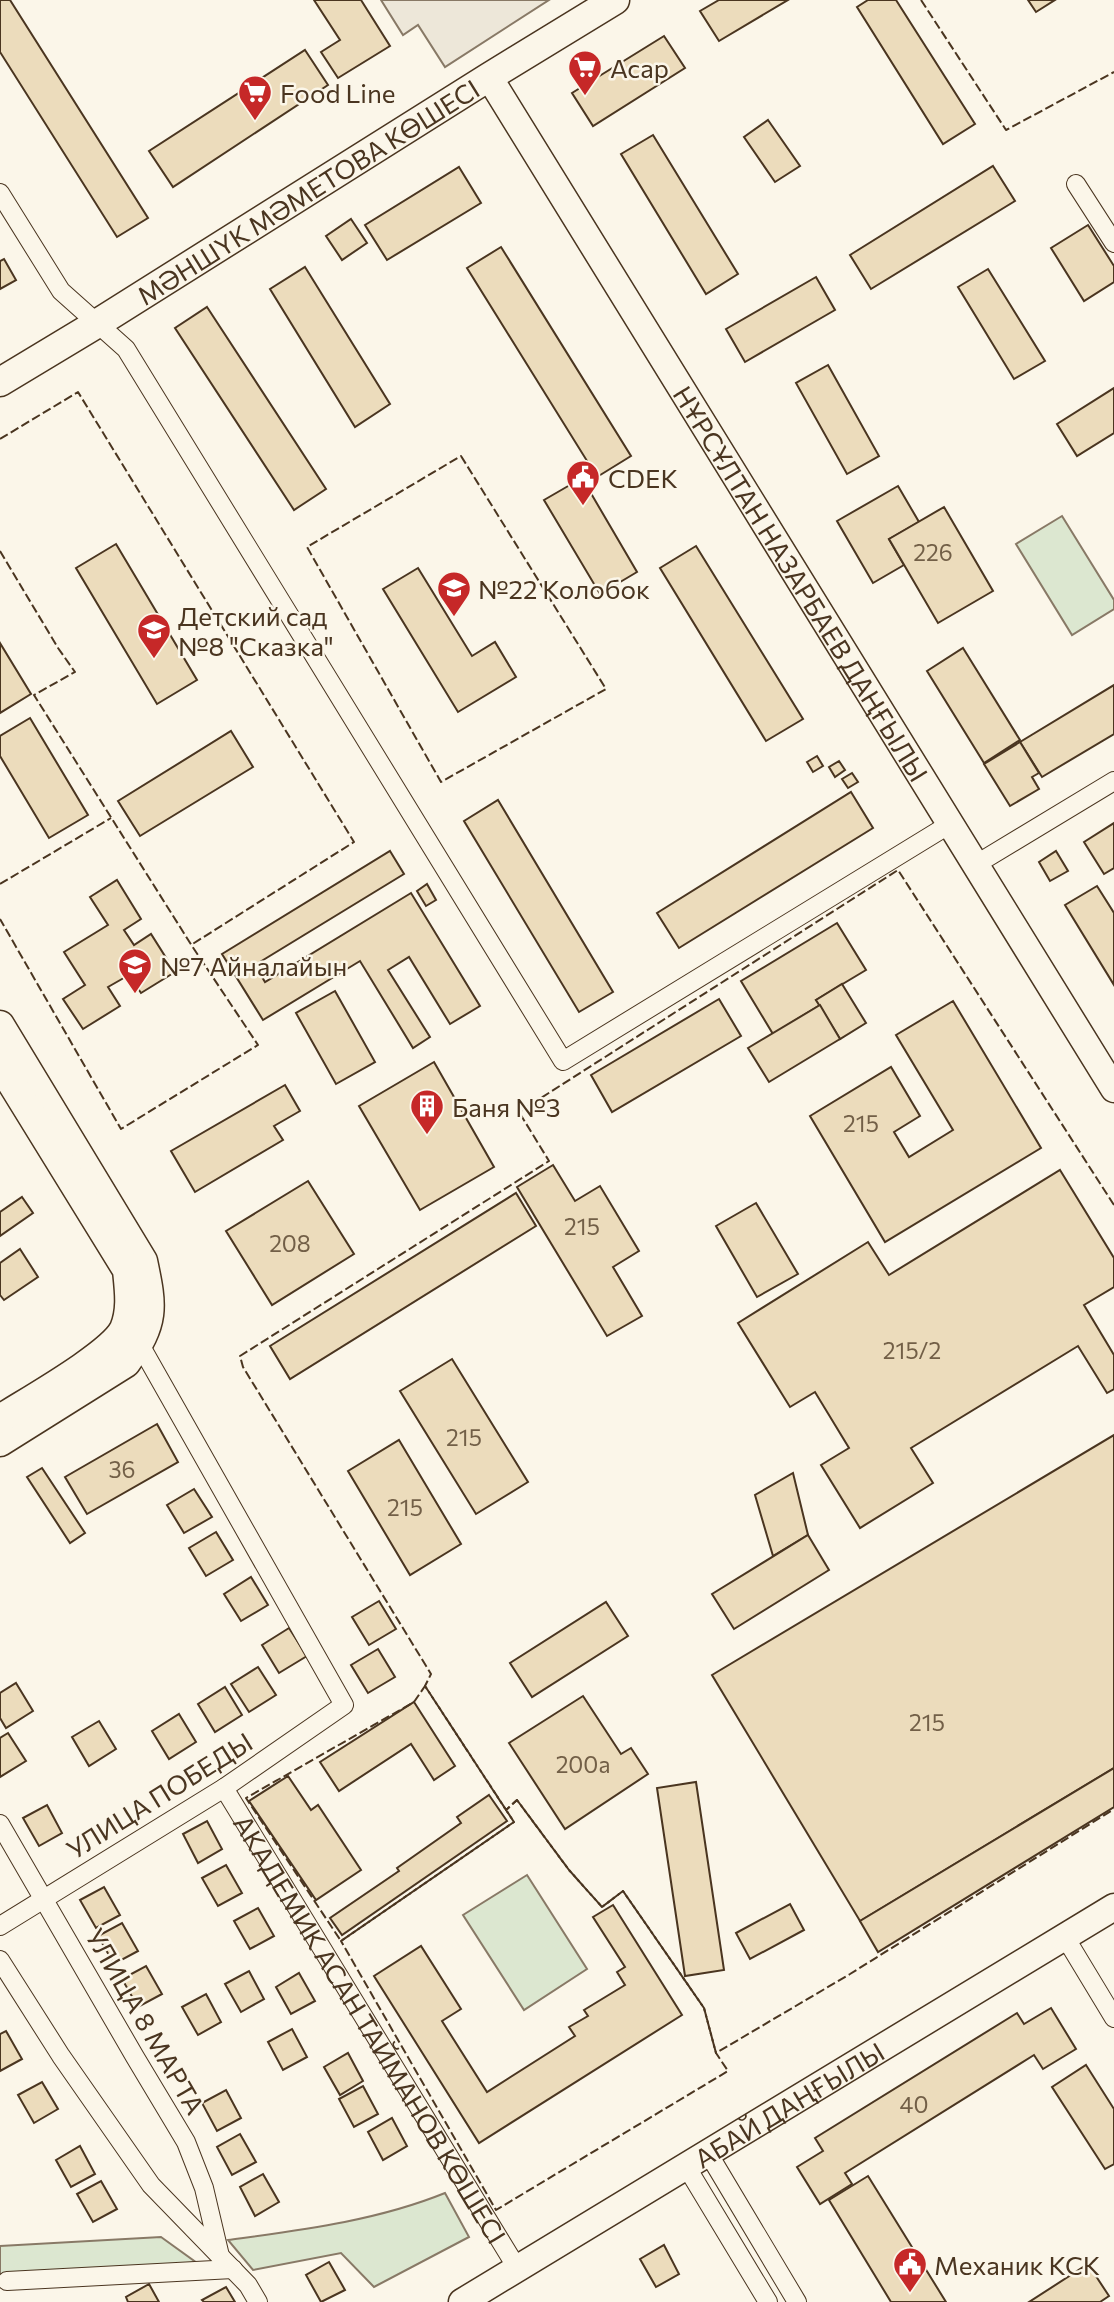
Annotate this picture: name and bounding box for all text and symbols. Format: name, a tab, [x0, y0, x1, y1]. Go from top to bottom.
supermarket icon: Асар	[566, 48, 604, 97]
place label: Асар	[610, 52, 669, 83]
street label: МӘНШҮК МӘМЕТОВА КӨШЕСІ	[131, 72, 484, 310]
supermarket icon: Food Line	[236, 73, 274, 122]
place label: Food Line	[280, 77, 396, 108]
street label: НҰРСҰЛТАН НАЗАРБАЕВ ДАҢҒЫЛЫ	[668, 380, 935, 787]
public building icon: CDEK	[564, 458, 602, 507]
place label: CDEK	[608, 462, 678, 493]
house number: 226	[913, 538, 953, 566]
school or university icon: №22 Колобок	[435, 569, 473, 618]
place label: №22 Колобок	[478, 573, 650, 604]
place label: Детский сад №8 "Сказка"	[178, 600, 334, 661]
school or university icon: Детский сад №8 "Сказка"	[135, 611, 173, 660]
school or university icon: №7 Айналайын	[116, 946, 154, 995]
place label: №7 Айналайын	[160, 950, 347, 981]
building icon: Баня №3	[408, 1087, 446, 1136]
place label: Баня №3	[452, 1091, 561, 1122]
house number: 215	[843, 1109, 879, 1137]
house number: 215	[564, 1212, 600, 1240]
house number: 208	[269, 1229, 311, 1257]
house number: 215/2	[883, 1336, 941, 1364]
house number: 215	[446, 1423, 482, 1451]
house number: 36	[108, 1455, 136, 1483]
house number: 215	[387, 1493, 423, 1521]
house number: 215	[909, 1708, 945, 1736]
street label: УЛИЦА ПОБЕДЫ	[60, 1725, 258, 1865]
house number: 200а	[556, 1750, 610, 1778]
street label: АКАДЕМИК АСАН ТАЙМАНОВ КӨШЕСІ	[228, 1809, 513, 2249]
street label: УЛИЦА 8 МАРТА	[80, 1923, 212, 2119]
street label: АБАЙ ДАҢҒЫЛЫ	[688, 2035, 889, 2173]
house number: 40	[900, 2090, 928, 2118]
public building icon: Механик КСК	[891, 2245, 929, 2294]
place label: Механик КСК	[934, 2249, 1100, 2280]

